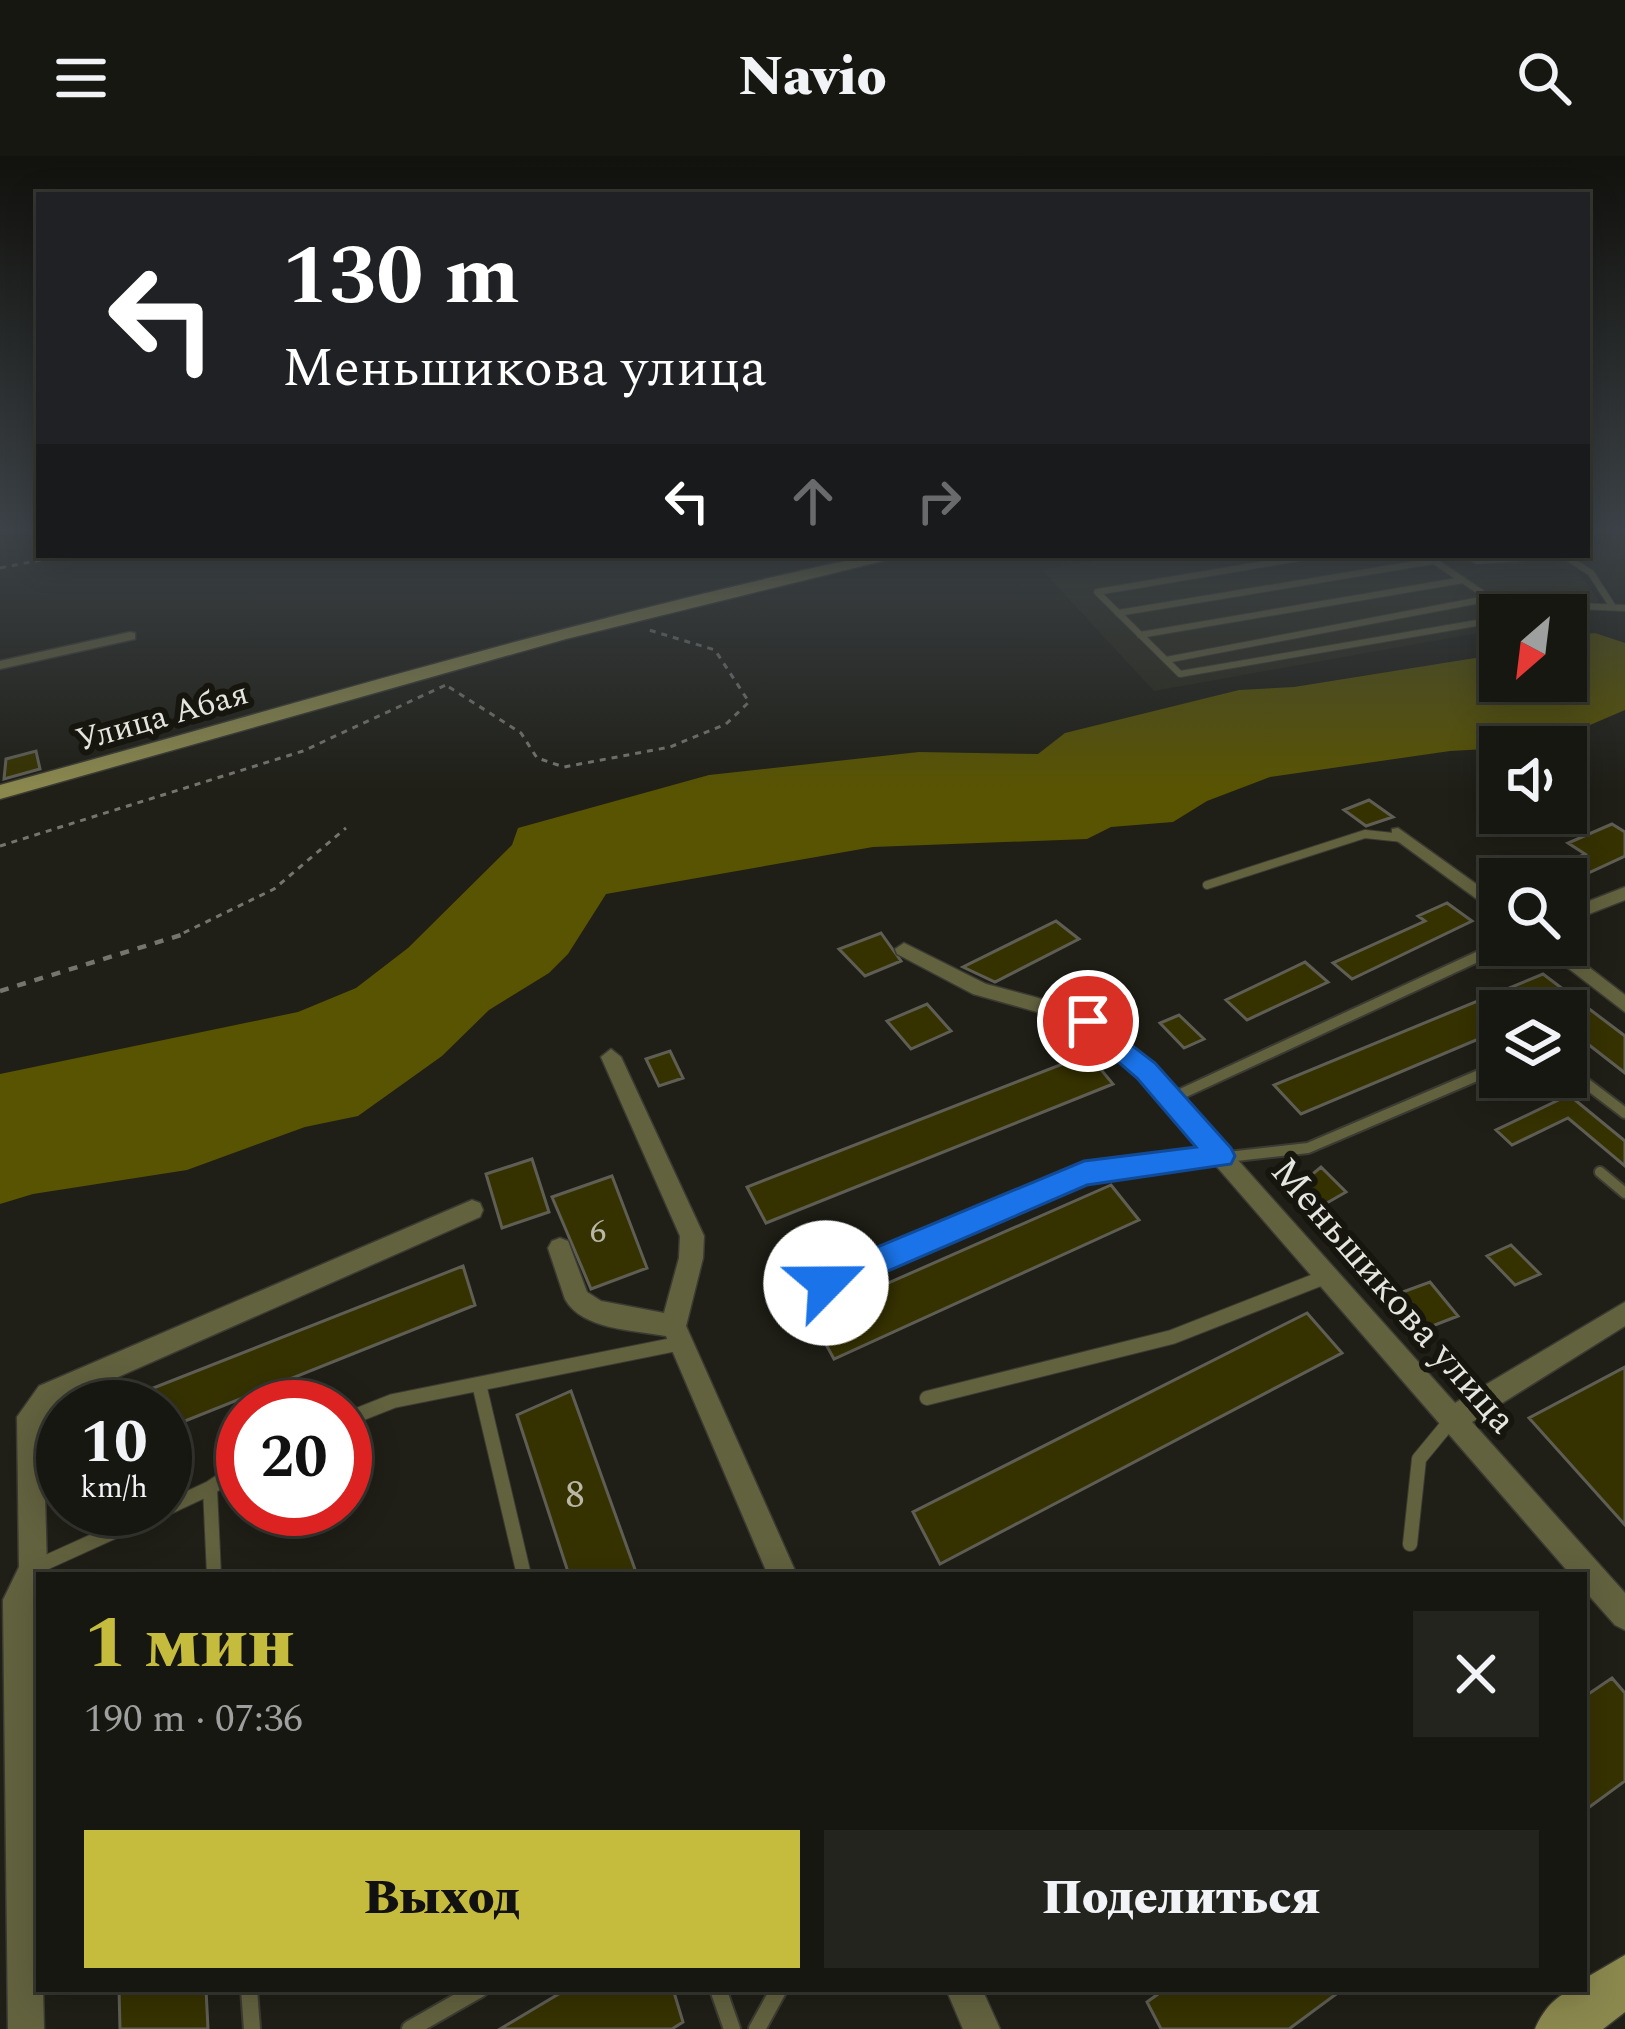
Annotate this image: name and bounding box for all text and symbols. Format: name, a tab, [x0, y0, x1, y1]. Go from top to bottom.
text: Navio	[739, 37, 886, 119]
icon: menu	[48, 45, 114, 111]
icon: search	[1511, 45, 1577, 111]
text: 130 m	[282, 213, 520, 341]
icon: left	[84, 240, 240, 396]
text: Меньшикова улица	[282, 328, 767, 410]
icon: left	[654, 468, 720, 534]
icon: ahead	[780, 468, 846, 534]
icon: right	[906, 468, 972, 534]
north arrow	[1479, 594, 1587, 702]
map controls	[1479, 594, 1587, 1098]
street label: Улица Абая	[70, 669, 254, 765]
button: sound	[1479, 726, 1587, 834]
button: search	[1479, 858, 1587, 966]
pin	[1037, 970, 1139, 1072]
icon: arrive	[1055, 988, 1121, 1054]
button: layers	[1479, 990, 1587, 1098]
street label: Меньшикова улица	[1256, 1144, 1530, 1448]
house number: 6	[590, 1207, 606, 1257]
position arrow	[763, 1220, 889, 1346]
speed limit sign: 20	[216, 1380, 372, 1536]
text: 10	[80, 1397, 148, 1489]
text: km/h	[80, 1465, 148, 1511]
house number: 8	[565, 1466, 585, 1525]
text: 1 мин	[84, 1590, 295, 1699]
button: close	[1413, 1611, 1539, 1737]
text: 190 m · 07:36	[84, 1690, 303, 1749]
button: Выход	[84, 1830, 800, 1968]
button: Поделиться	[824, 1830, 1539, 1968]

